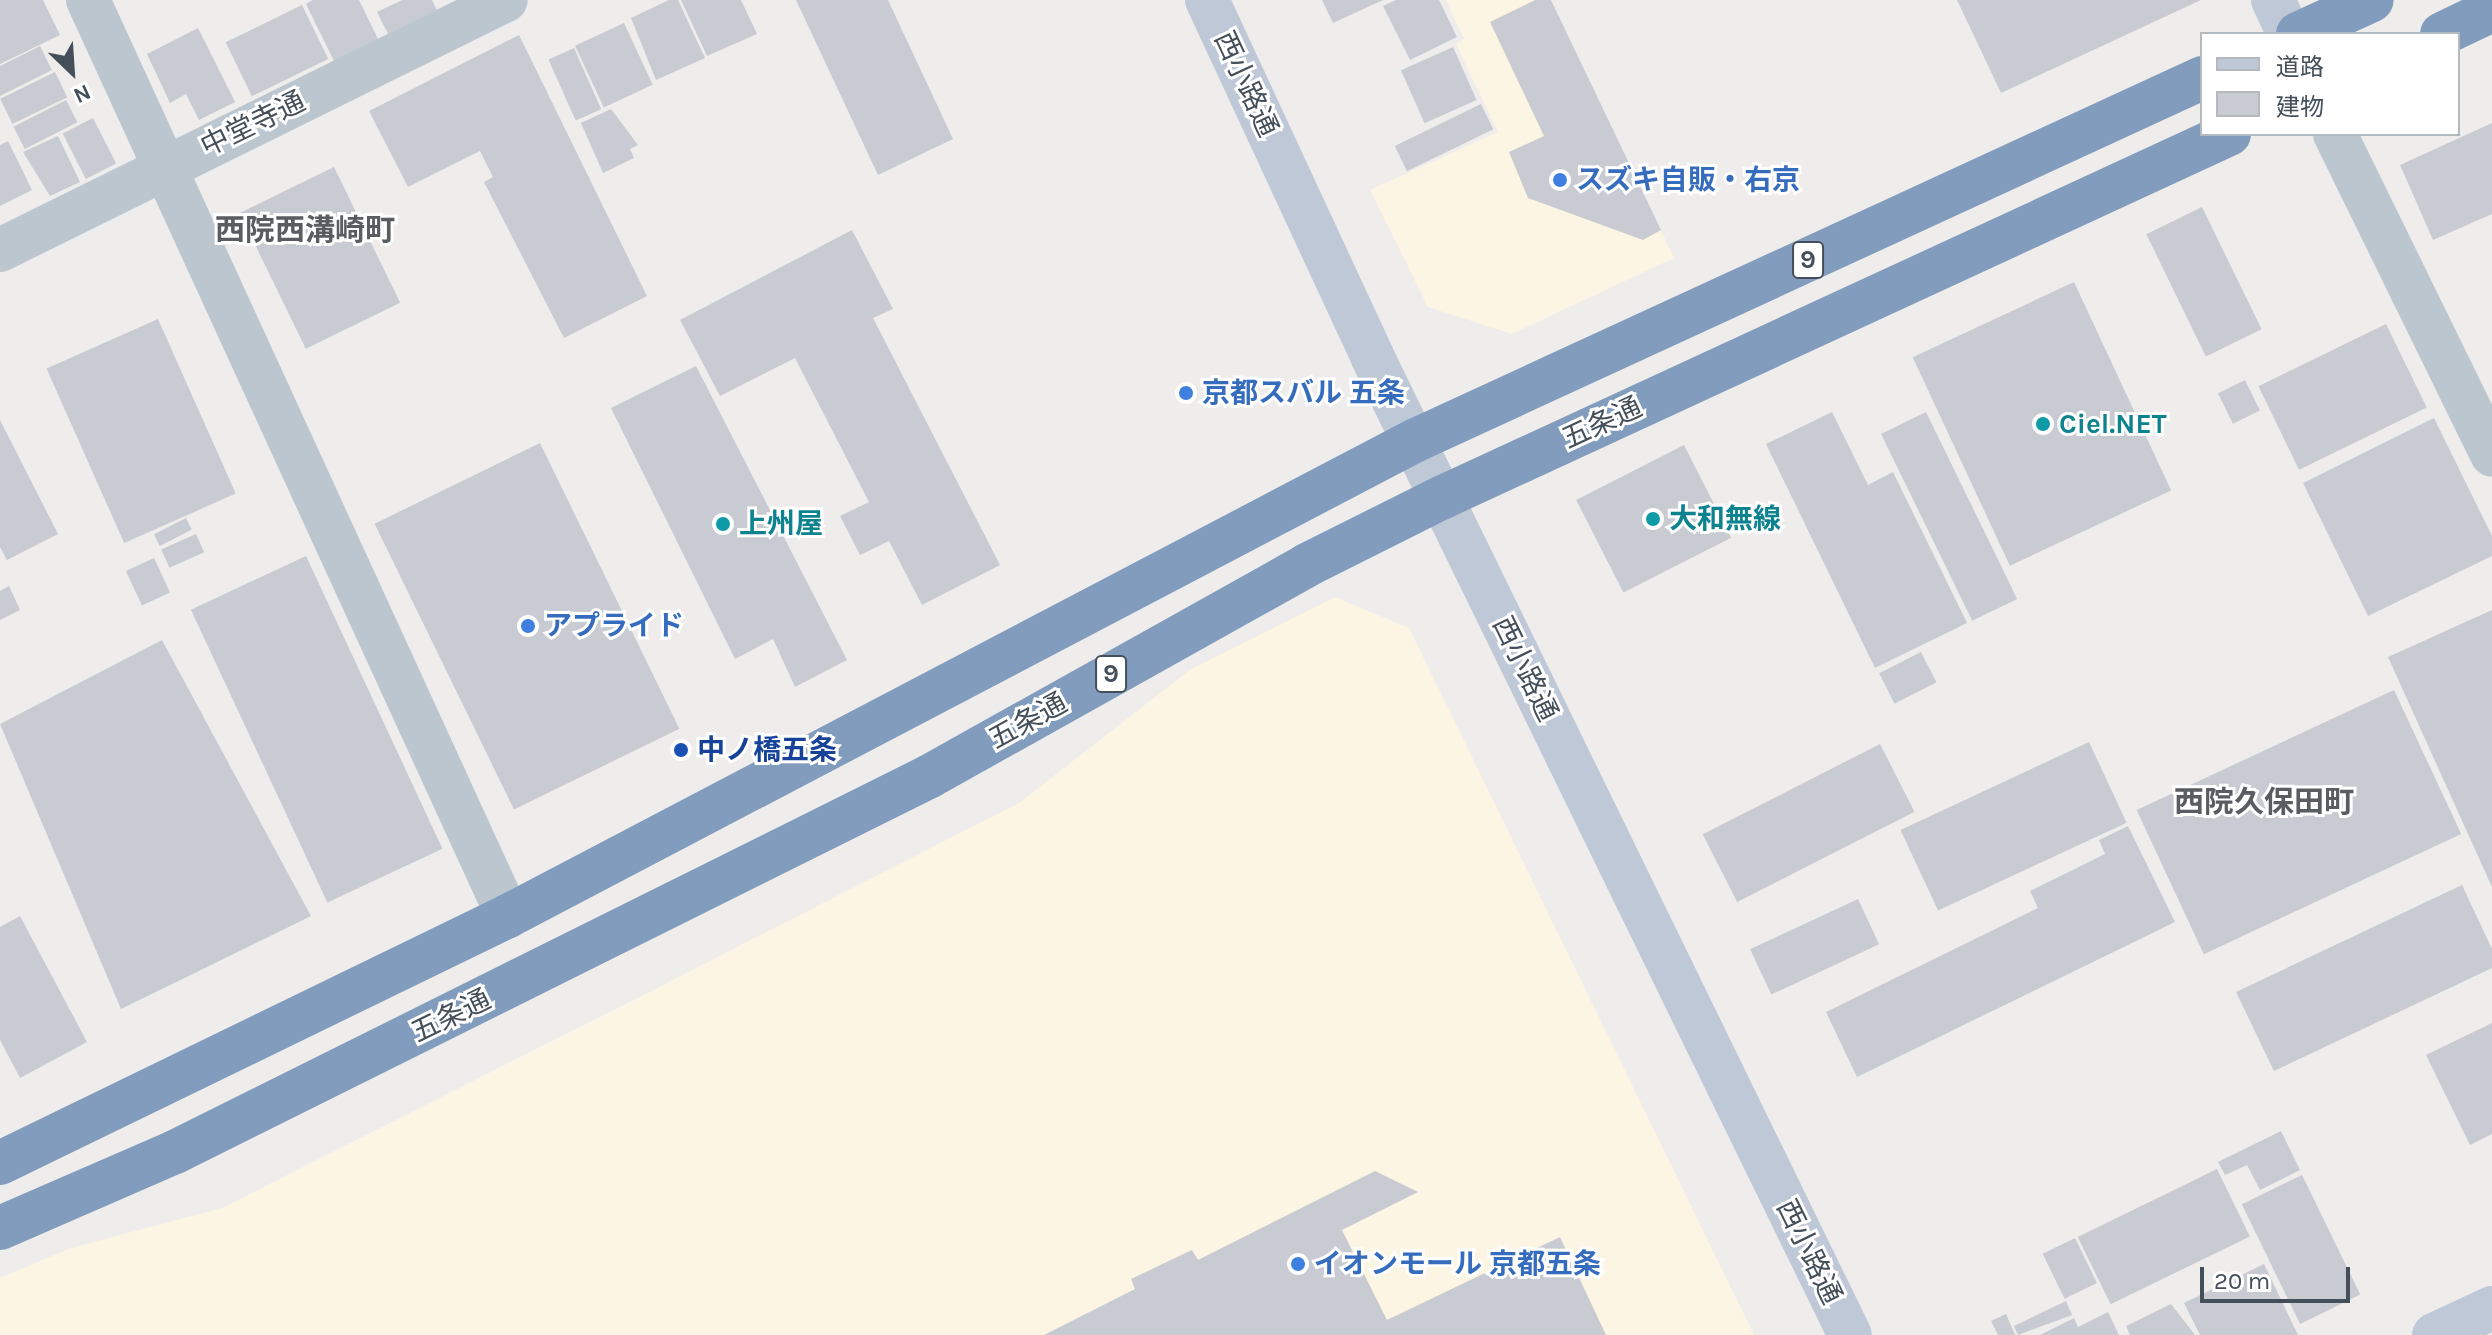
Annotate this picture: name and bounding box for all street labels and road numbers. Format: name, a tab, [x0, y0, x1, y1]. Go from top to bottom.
street label: 西小路通	[1207, 26, 1285, 142]
street label: 中堂寺通	[195, 84, 311, 164]
road number: 9	[1792, 238, 1824, 282]
street label: 五条通	[1557, 390, 1647, 456]
street label: 西小路通	[1485, 611, 1565, 727]
road number: 9	[1095, 652, 1127, 696]
street label: 五条通	[983, 686, 1073, 756]
street label: 五条通	[406, 982, 496, 1050]
street label: 西小路通	[1769, 1194, 1849, 1310]

